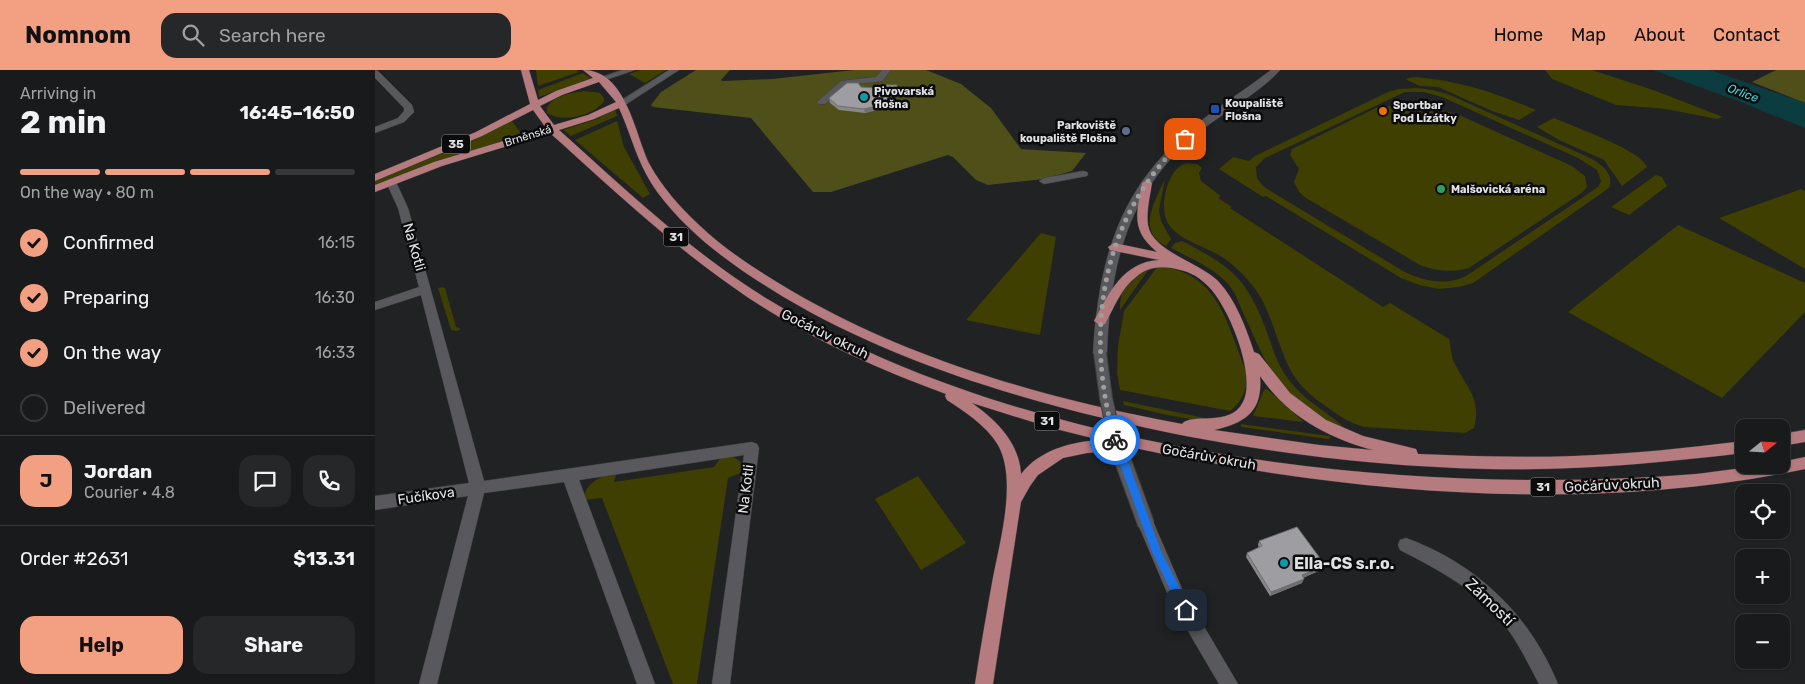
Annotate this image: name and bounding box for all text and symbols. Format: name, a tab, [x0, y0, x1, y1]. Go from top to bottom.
search box	[161, 13, 511, 58]
text: Nomnom	[25, 21, 131, 49]
icon: search	[179, 21, 207, 49]
text: Search here	[219, 24, 326, 47]
text: Home	[1494, 24, 1543, 46]
text: Map	[1571, 24, 1606, 46]
text: About	[1634, 24, 1685, 46]
text: Contact	[1713, 24, 1780, 46]
water label: Orlice	[1726, 81, 1761, 105]
text: Arriving in	[20, 84, 96, 103]
place label: Pivovarská flošna	[874, 85, 934, 111]
marker: Pivovarská flošna	[858, 91, 870, 103]
place label: Koupaliště Flošna	[1225, 97, 1284, 123]
place label: Sportbar Pod Lízátky	[1393, 99, 1457, 125]
text: 16:45–16:50	[240, 101, 355, 124]
text: 2 min	[20, 103, 107, 141]
marker: Koupaliště Flošna	[1209, 103, 1221, 115]
marker: Sportbar Pod Lízátky	[1377, 105, 1389, 117]
pin	[1164, 118, 1206, 160]
place label: Parkoviště koupaliště Flošna	[1020, 119, 1116, 145]
street label: Brněnská	[503, 123, 553, 149]
marker: Parkoviště koupaliště Flošna	[1120, 125, 1132, 137]
icon: bag	[1171, 125, 1199, 153]
road number: 35	[442, 134, 470, 154]
text: On the way · 80 m	[20, 183, 154, 202]
marker: Malšovická aréna	[1435, 183, 1447, 195]
place label: Malšovická aréna	[1451, 183, 1545, 196]
street label: Na Kotli	[399, 221, 429, 273]
road number: 31	[663, 228, 689, 246]
icon: check	[20, 229, 48, 257]
text: Confirmed	[63, 231, 154, 254]
text: 16:15	[318, 233, 355, 252]
icon: check	[20, 284, 48, 312]
text: Preparing	[63, 286, 149, 309]
text: 16:30	[315, 288, 355, 307]
street label: Gočárův okruh	[779, 306, 871, 362]
icon: check	[20, 339, 48, 367]
text: On the way	[63, 341, 161, 364]
text: 16:33	[315, 343, 355, 362]
text: Delivered	[63, 396, 146, 419]
road number: 31	[1035, 412, 1059, 431]
courier	[1090, 415, 1140, 465]
north arrow	[1735, 419, 1790, 474]
map controls	[1735, 419, 1790, 669]
icon: bike	[1101, 426, 1129, 454]
street label: Gočárův okruh	[1161, 440, 1257, 474]
button: chat	[239, 455, 291, 507]
button: phone	[303, 455, 355, 507]
text: Jordan	[84, 460, 152, 483]
street label: Na Kotli	[735, 464, 757, 514]
text: J	[40, 469, 52, 492]
street label: Gočárův okruh	[1564, 474, 1660, 496]
road number: 31	[1531, 478, 1555, 497]
text: Courier · 4.8	[84, 483, 175, 502]
street label: Fučíkova	[396, 484, 456, 508]
button: locate	[1735, 484, 1790, 539]
text: Order #2631	[20, 547, 128, 570]
text: $13.31	[293, 547, 355, 570]
button: +	[1735, 549, 1790, 604]
place label: Ella-CS s.r.o.	[1294, 554, 1394, 573]
marker: Ella-CS s.r.o.	[1278, 557, 1290, 569]
street label: Zámostí	[1462, 574, 1519, 630]
pin	[1165, 589, 1207, 631]
icon: home	[1172, 596, 1200, 624]
button: −	[1735, 614, 1790, 669]
button: Help	[20, 616, 183, 674]
button: Share	[193, 616, 355, 674]

